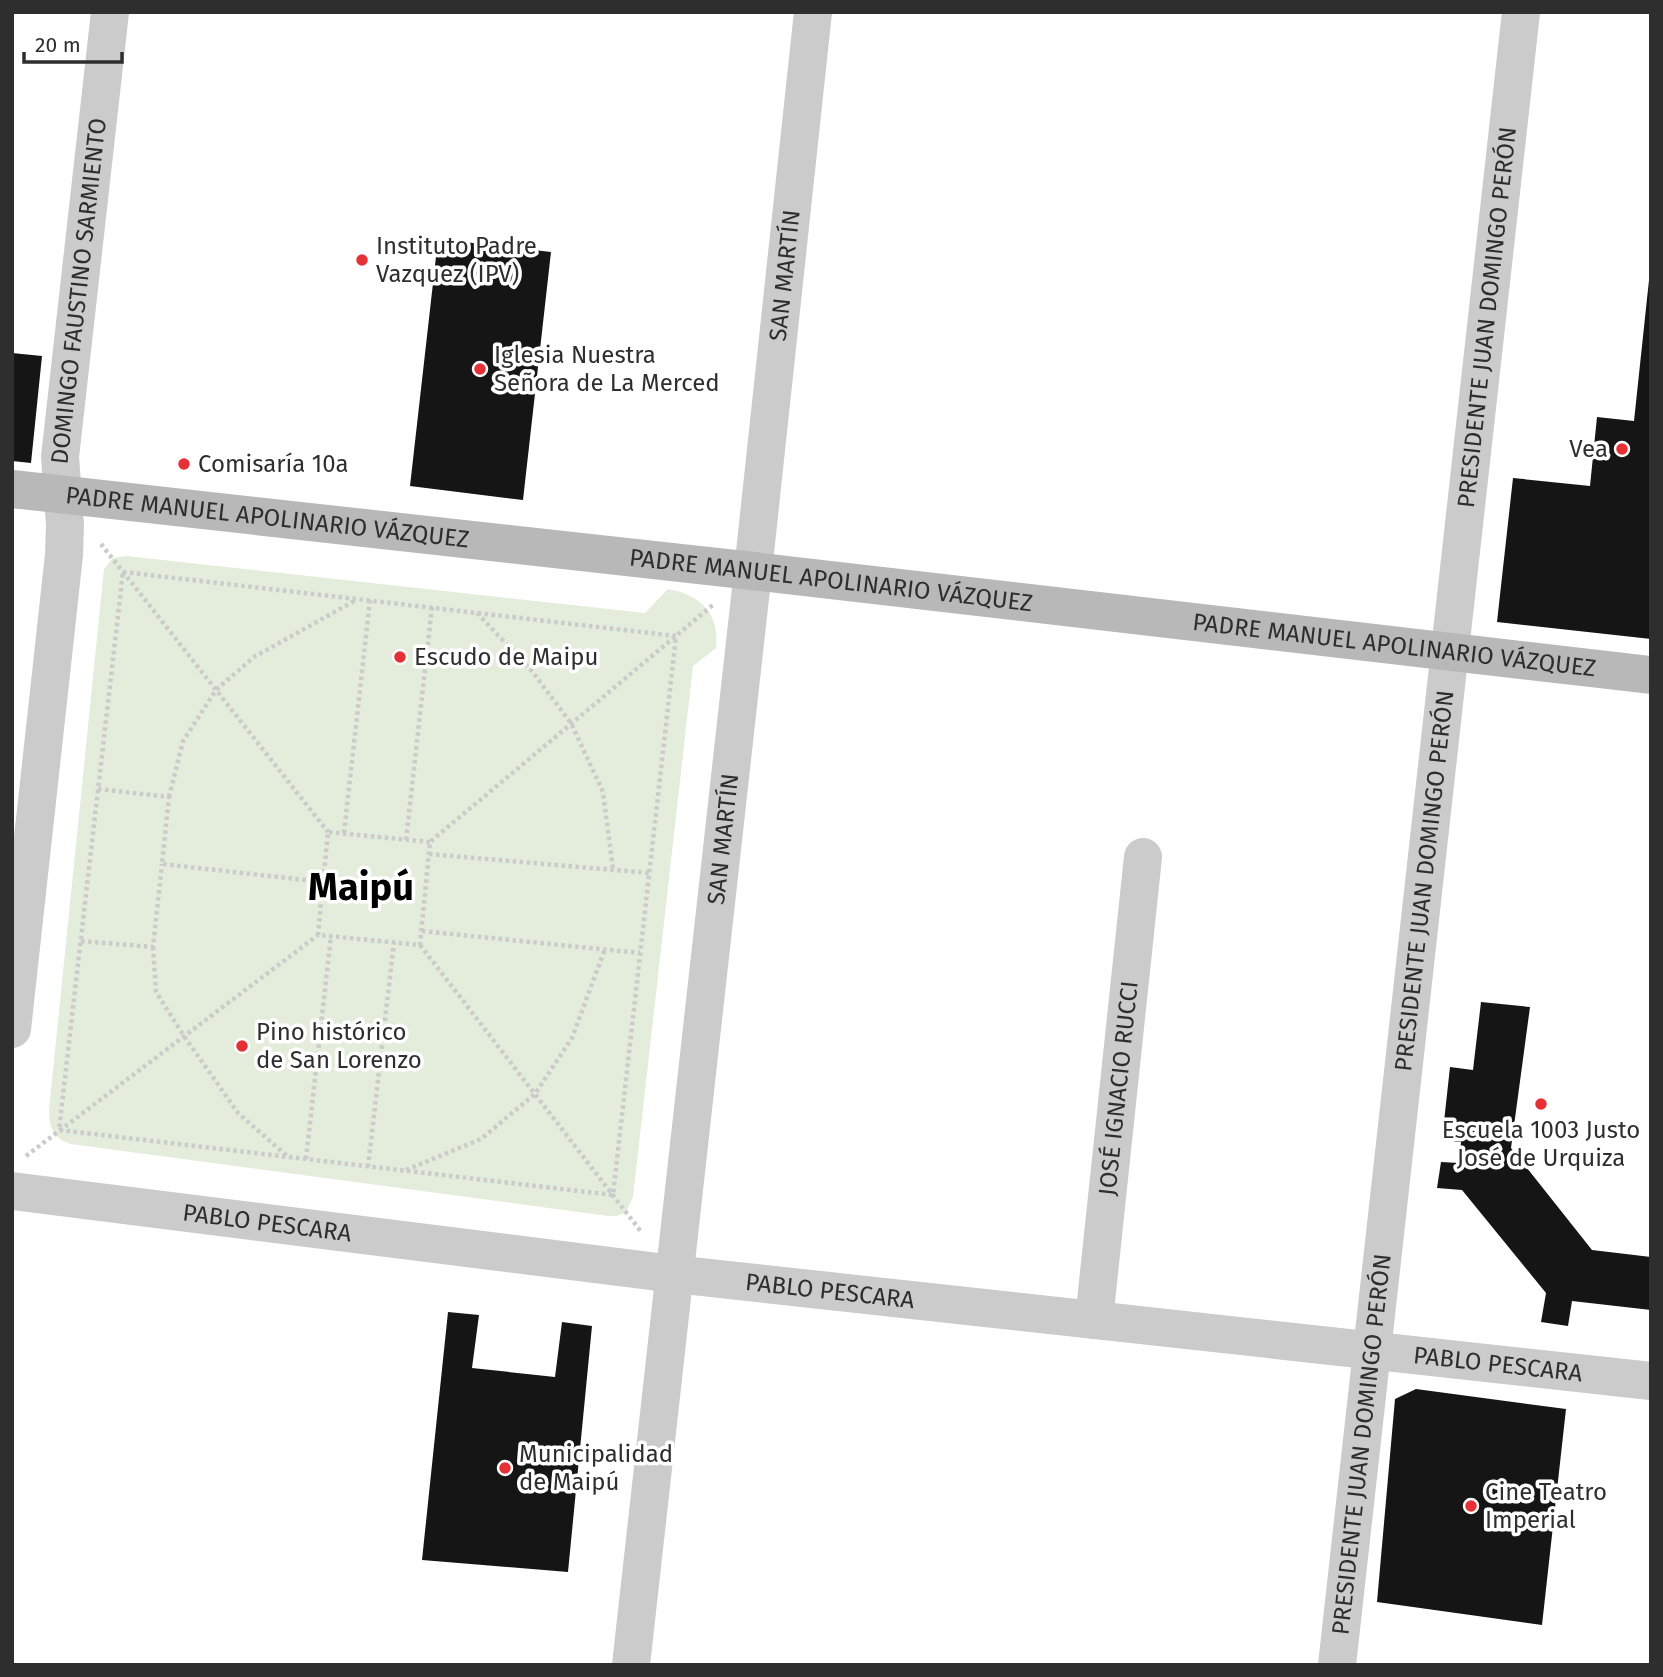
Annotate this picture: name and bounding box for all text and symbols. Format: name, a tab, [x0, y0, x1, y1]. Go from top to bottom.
scale bar	[24, 21, 122, 65]
text: 20 m	[35, 32, 81, 58]
street label: DOMINGO FAUSTINO SARMIENTO	[45, 117, 112, 466]
street label: PRESIDENTE JUAN DOMINGO PERÓN	[1452, 125, 1522, 509]
street label: SAN MARTÍN	[764, 208, 806, 343]
place label: Instituto Padre Vazquez (IPV)	[376, 232, 537, 288]
marker: Instituto Padre Vazquez (IPV)	[354, 252, 370, 268]
place label: Iglesia Nuestra Señora de La Merced	[494, 341, 720, 397]
marker: Iglesia Nuestra Señora de La Merced	[472, 361, 488, 377]
place label: Vea	[1569, 435, 1608, 463]
marker: Vea	[1614, 441, 1630, 457]
place label: Comisaría 10a	[198, 450, 349, 478]
marker: Comisaría 10a	[176, 456, 192, 472]
street label: PADRE MANUEL APOLINARIO VÁZQUEZ	[64, 481, 471, 554]
street label: PADRE MANUEL APOLINARIO VÁZQUEZ	[628, 543, 1034, 617]
street label: PADRE MANUEL APOLINARIO VÁZQUEZ	[1191, 608, 1597, 683]
place label: Escudo de Maipu	[414, 643, 598, 671]
marker: Escudo de Maipu	[392, 649, 408, 665]
street label: PRESIDENTE JUAN DOMINGO PERÓN	[1389, 689, 1459, 1073]
street label: SAN MARTÍN	[702, 772, 744, 906]
district label: Maipú	[308, 864, 414, 910]
street label: JOSÉ IGNACIO RUCCI	[1093, 980, 1144, 1197]
place label: Pino histórico de San Lorenzo	[256, 1018, 422, 1074]
marker: Pino histórico de San Lorenzo	[234, 1038, 250, 1054]
marker: Escuela 1003 Justo José de Urquiza	[1533, 1096, 1549, 1112]
place label: Escuela 1003 Justo José de Urquiza	[1442, 1116, 1640, 1172]
street label: PABLO PESCARA	[181, 1199, 353, 1247]
street label: PRESIDENTE JUAN DOMINGO PERÓN	[1326, 1252, 1397, 1637]
street label: PABLO PESCARA	[744, 1268, 916, 1314]
street label: PABLO PESCARA	[1412, 1341, 1584, 1387]
place label: Municipalidad de Maipú	[519, 1440, 673, 1496]
marker: Municipalidad de Maipú	[497, 1460, 513, 1476]
place label: Cine Teatro Imperial	[1485, 1478, 1607, 1534]
marker: Cine Teatro Imperial	[1463, 1498, 1479, 1514]

